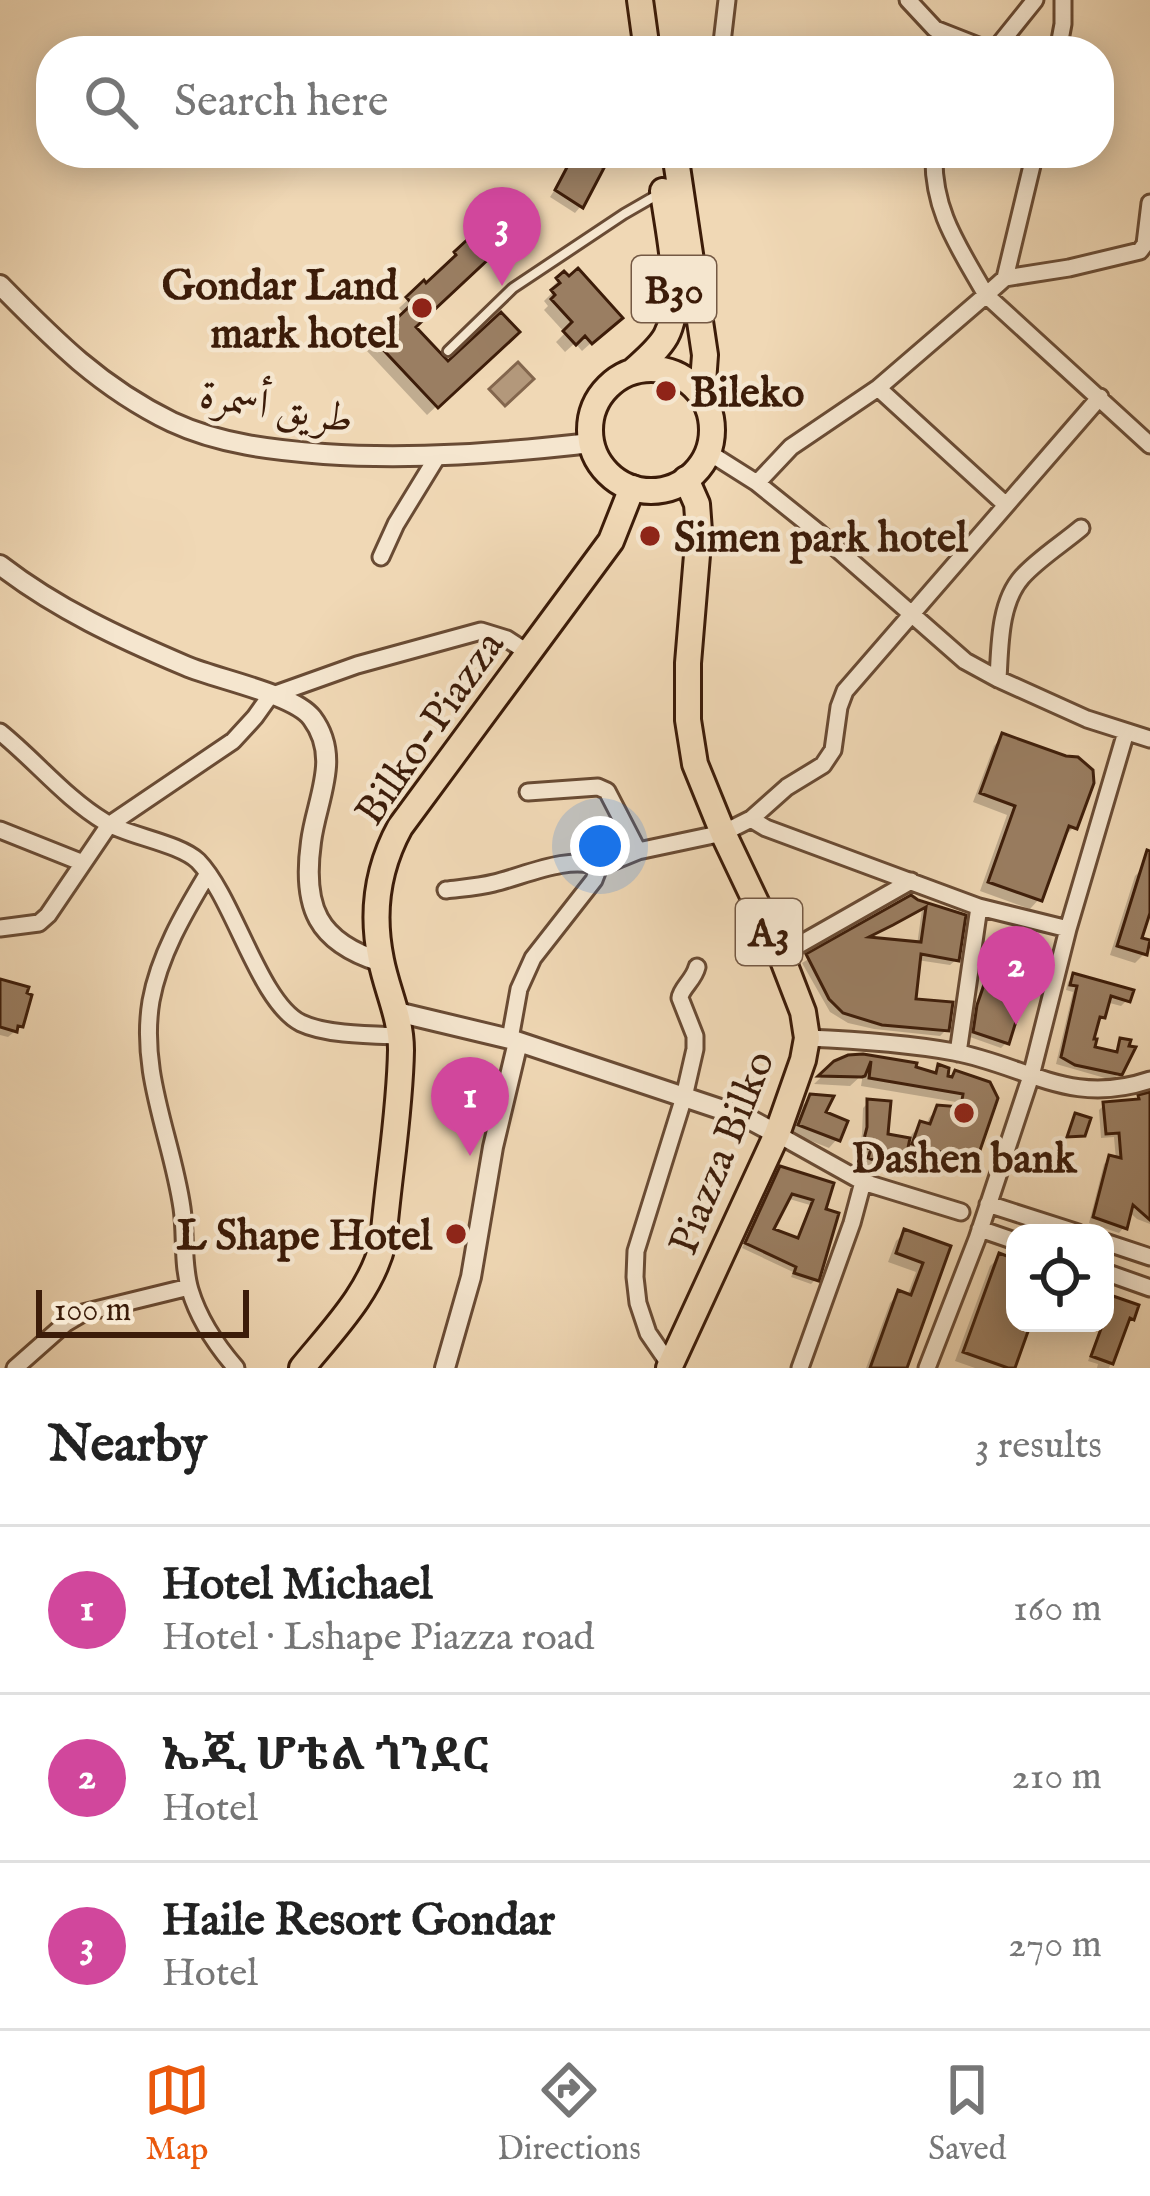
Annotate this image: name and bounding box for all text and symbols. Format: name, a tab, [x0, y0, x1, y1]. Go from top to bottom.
search box	[36, 36, 1114, 168]
icon: search	[78, 69, 144, 135]
text: Search here	[174, 74, 388, 131]
pin: 3	[463, 187, 541, 286]
road number: B30	[632, 256, 716, 322]
place label: Gondar Land mark hotel	[162, 261, 400, 362]
marker: Gondar Land mark hotel	[409, 295, 435, 321]
street label: طريق أسمرة	[195, 364, 358, 448]
place label: Bileko	[690, 368, 804, 421]
marker: Bileko	[653, 378, 679, 404]
place label: Simen park hotel	[674, 513, 969, 566]
marker: Simen park hotel	[637, 523, 663, 549]
street label: Bilko-Piazza	[344, 621, 518, 837]
your location	[570, 816, 630, 876]
road number: A3	[736, 899, 802, 965]
pin: 2	[977, 926, 1055, 1025]
street label: Piazza Bilko	[658, 1044, 788, 1263]
pin: 1	[431, 1057, 509, 1156]
marker: Dashen bank	[951, 1100, 977, 1126]
place label: Dashen bank	[851, 1134, 1078, 1187]
place label: L Shape Hotel	[176, 1211, 433, 1264]
marker: L Shape Hotel	[443, 1221, 469, 1247]
map controls	[1006, 1224, 1114, 1332]
button: locate	[1006, 1224, 1114, 1332]
scale bar	[36, 1284, 249, 1337]
text: 100 m	[54, 1290, 131, 1332]
text: Nearby	[48, 1414, 207, 1479]
text: 3 results	[975, 1422, 1102, 1471]
text: Hotel Michael	[162, 1557, 432, 1614]
text: 1	[80, 1585, 94, 1634]
text: 160 m	[1013, 1585, 1102, 1634]
text: Hotel · Lshape Piazza road	[162, 1614, 594, 1663]
text: ኤጂ ሆቴል ጎንደር	[162, 1728, 490, 1785]
text: 2	[78, 1753, 96, 1802]
text: 210 m	[1012, 1753, 1102, 1802]
text: Hotel	[162, 1785, 258, 1834]
text: Haile Resort Gondar	[162, 1893, 555, 1950]
text: 3	[80, 1921, 94, 1970]
text: 270 m	[1008, 1921, 1102, 1970]
text: Hotel	[162, 1950, 258, 1999]
tab: Map	[144, 2057, 210, 2171]
tab: Directions	[497, 2057, 641, 2171]
tab: Saved	[928, 2057, 1006, 2171]

